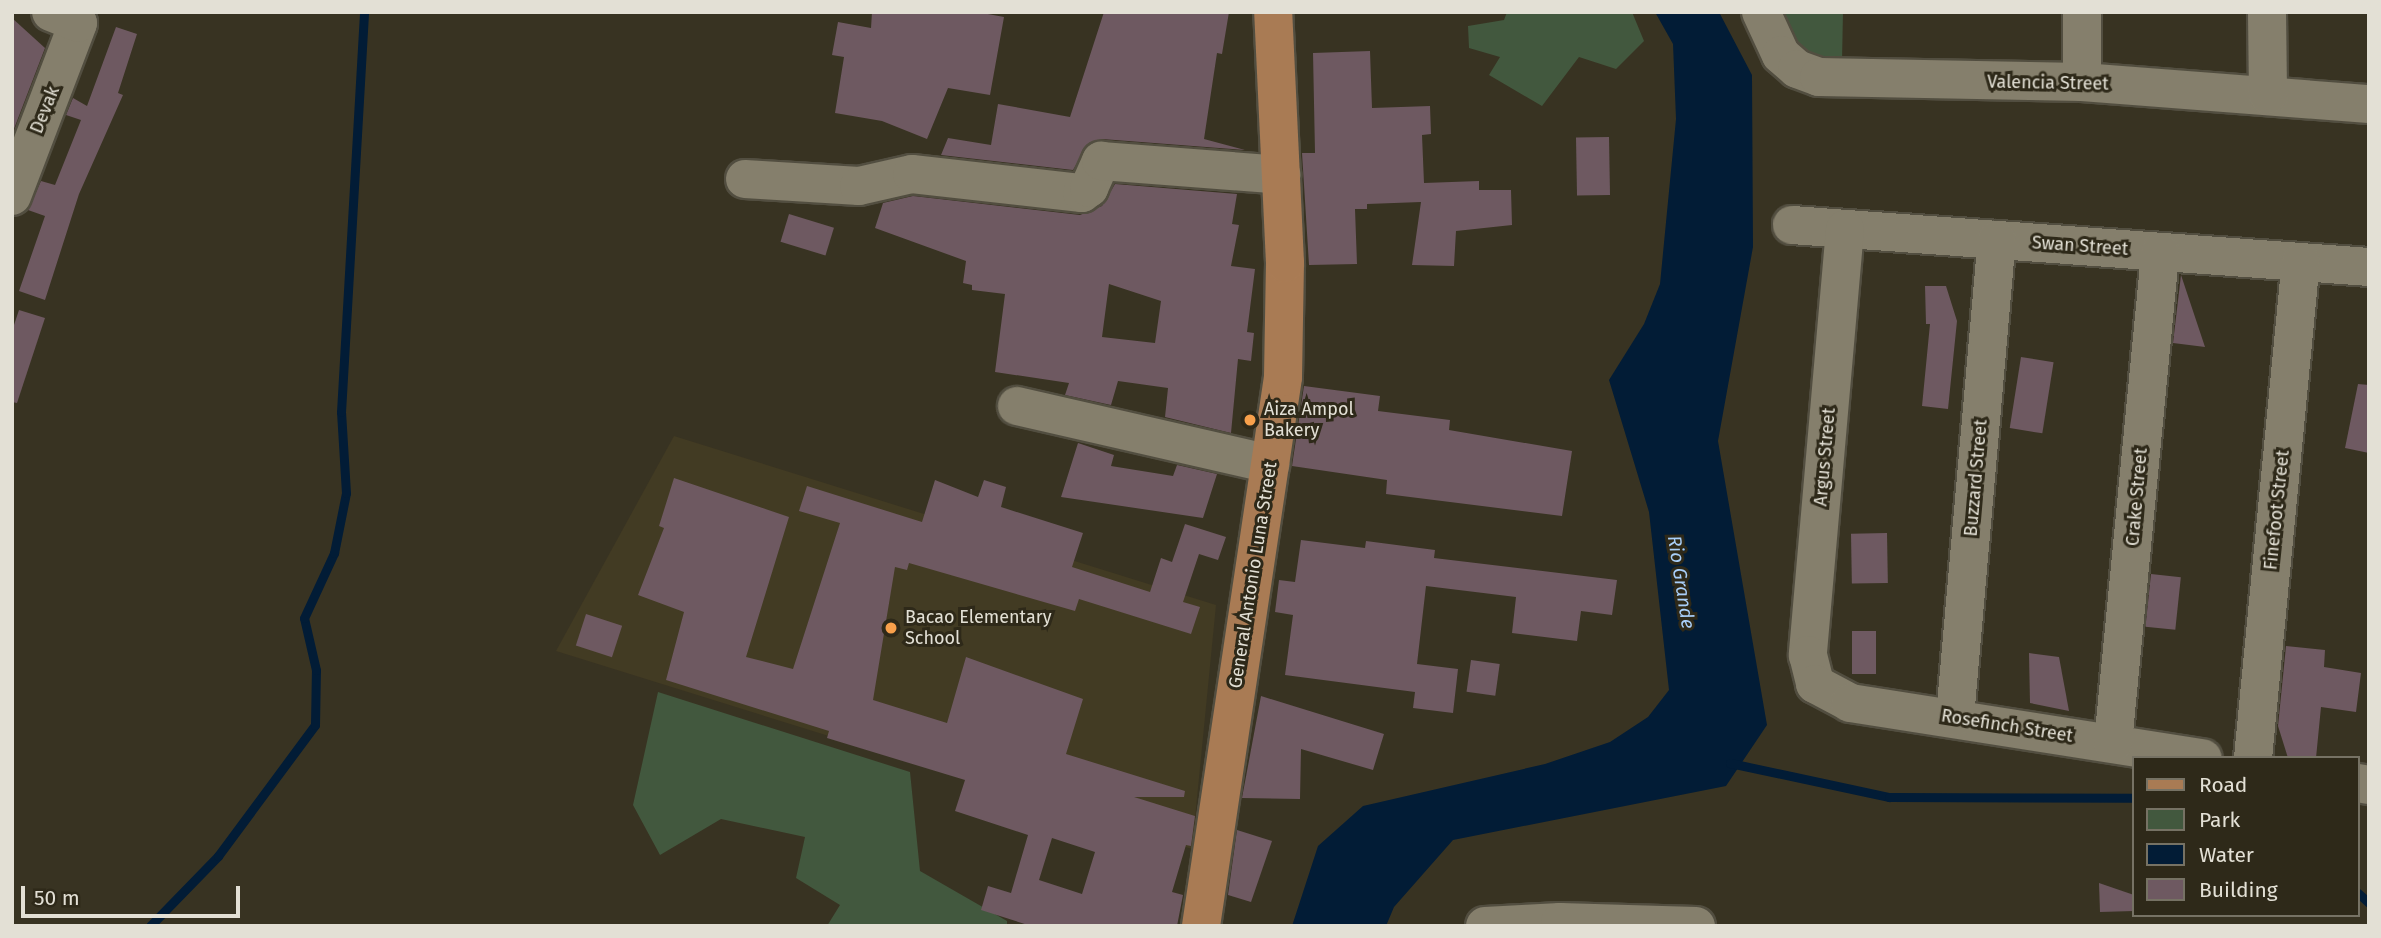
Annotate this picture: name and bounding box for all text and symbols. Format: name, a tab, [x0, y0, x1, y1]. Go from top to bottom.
street label: Valencia Street	[1987, 71, 2109, 95]
street label: Devak	[26, 83, 64, 137]
street label: Swan Street	[2031, 232, 2129, 260]
place label: Aiza Ampol Bakery	[1264, 399, 1354, 442]
street label: Argus Street	[1810, 407, 1840, 507]
marker: Aiza Ampol Bakery	[1242, 412, 1258, 428]
street label: Buzzard Street	[1960, 419, 1992, 537]
street label: Crake Street	[2122, 447, 2152, 547]
street label: Finefoot Street	[2260, 449, 2294, 571]
street label: General Antonio Luna Street	[1224, 460, 1282, 690]
water label: Rio Grande	[1662, 534, 1700, 630]
place label: Bacao Elementary School	[905, 607, 1051, 650]
marker: Bacao Elementary School	[883, 620, 899, 636]
street label: Rosefinch Street	[1940, 705, 2074, 747]
legend	[2132, 756, 2360, 917]
text: Road	[2199, 772, 2247, 798]
text: Park	[2199, 807, 2240, 833]
text: Water	[2199, 842, 2254, 868]
scale bar	[24, 872, 243, 916]
text: Building	[2199, 877, 2278, 903]
text: 50 m	[34, 885, 80, 911]

